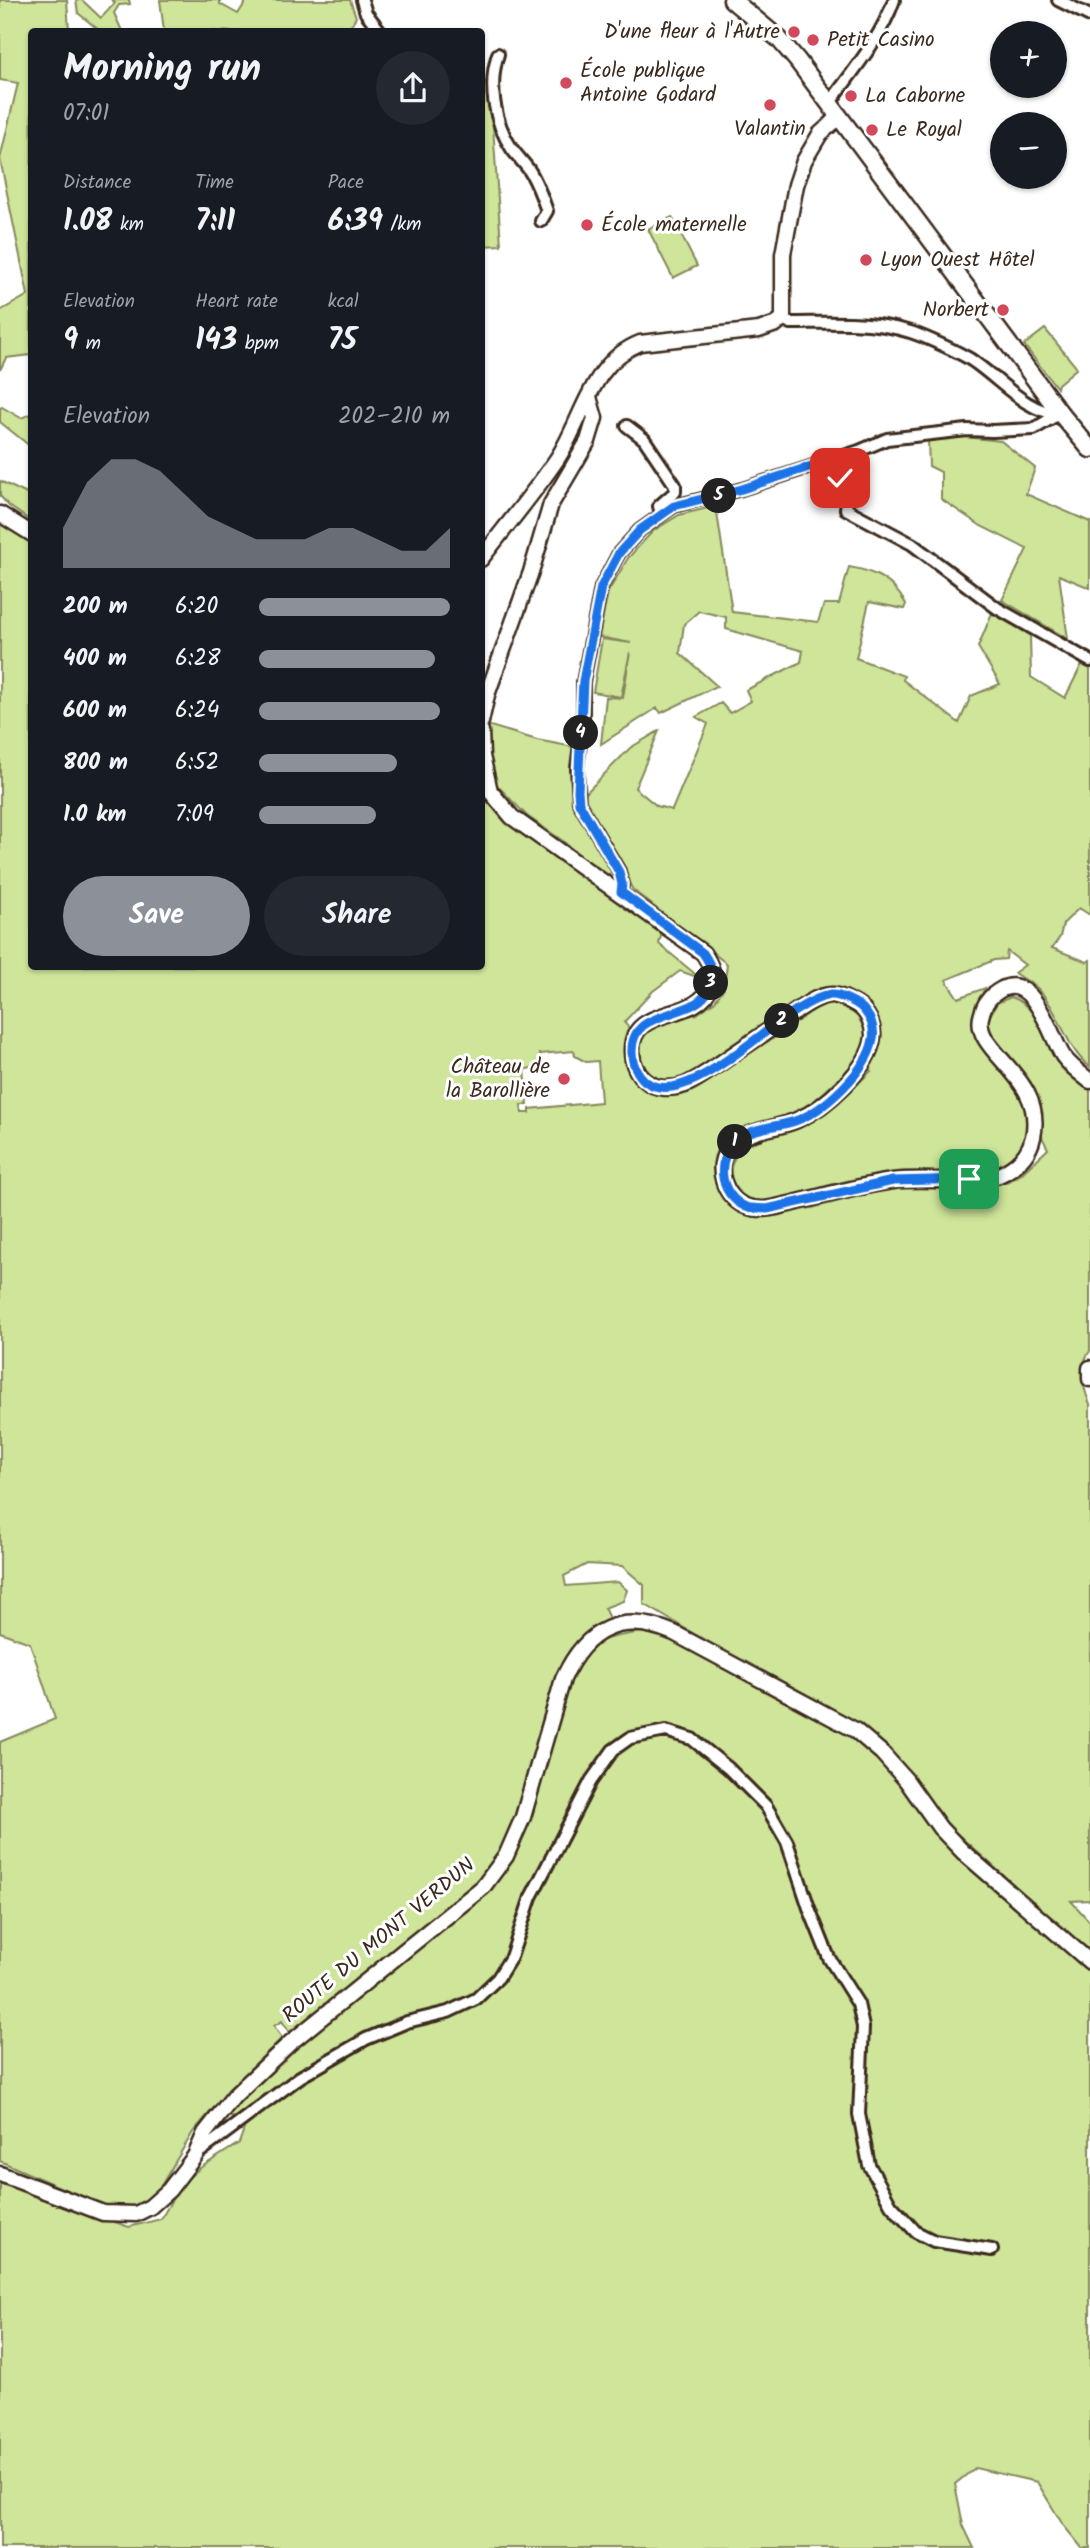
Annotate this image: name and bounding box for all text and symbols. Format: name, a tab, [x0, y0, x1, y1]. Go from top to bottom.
place label: D'une fleur à l'Autre	[604, 16, 781, 49]
map controls	[990, 21, 1067, 189]
button: +	[990, 21, 1067, 98]
marker: D'une fleur à l'Autre	[786, 24, 802, 40]
place label: Petit Casino	[827, 24, 935, 57]
marker: Petit Casino	[805, 32, 821, 48]
text: Morning run	[63, 40, 261, 100]
button: share	[376, 51, 450, 125]
place label: École publique Antoine Godard	[580, 55, 716, 112]
marker: École publique Antoine Godard	[558, 75, 574, 91]
place label: La Caborne	[865, 80, 966, 113]
marker: La Caborne	[843, 88, 859, 104]
text: 07:01	[63, 96, 109, 132]
marker: Valantin	[762, 97, 778, 113]
button: −	[990, 112, 1067, 189]
place label: Valantin	[734, 113, 806, 146]
place label: Le Royal	[886, 114, 962, 147]
marker: Le Royal	[864, 122, 880, 138]
text: Distance	[63, 168, 131, 198]
text: Time	[195, 168, 234, 198]
text: Pace	[328, 168, 364, 198]
text: 1.08	[63, 198, 112, 246]
text: 7:11	[195, 198, 235, 246]
text: 6:39	[328, 198, 383, 246]
place label: École maternelle	[601, 209, 747, 242]
text: km	[112, 210, 144, 240]
text: /km	[383, 210, 421, 240]
marker: École maternelle	[579, 217, 595, 233]
place label: Lyon Ouest Hôtel	[880, 244, 1035, 277]
marker: Lyon Ouest Hôtel	[858, 252, 874, 268]
text: Elevation	[63, 287, 135, 317]
text: Heart rate	[195, 287, 278, 317]
text: kcal	[328, 287, 359, 317]
place label: Norbert	[923, 294, 990, 327]
marker: Norbert	[995, 302, 1011, 318]
text: 9	[63, 317, 78, 365]
text: 143	[195, 317, 237, 365]
text: 75	[328, 317, 357, 365]
text: m	[78, 329, 101, 359]
text: bpm	[237, 329, 279, 359]
text: Elevation	[63, 399, 150, 435]
text: 202–210 m	[338, 399, 450, 435]
pin	[810, 448, 870, 508]
icon: check	[821, 459, 859, 497]
pin: 5	[702, 478, 736, 514]
text: 5	[714, 480, 723, 510]
text: 200 m	[63, 589, 128, 625]
text: 6:20	[175, 589, 218, 625]
text: 400 m	[63, 641, 127, 677]
text: 6:28	[175, 641, 221, 677]
text: 600 m	[63, 693, 127, 729]
text: 6:24	[175, 693, 219, 729]
pin: 4	[564, 716, 598, 750]
text: 4	[575, 717, 586, 747]
text: 800 m	[63, 745, 128, 781]
text: 6:52	[175, 745, 219, 781]
text: 1.0 km	[63, 797, 126, 833]
text: 7:09	[175, 797, 214, 833]
button: Save	[63, 876, 250, 956]
button: Share	[264, 876, 450, 956]
pin: 3	[694, 965, 728, 1000]
text: 3	[705, 967, 716, 997]
pin: 2	[764, 1004, 800, 1038]
text: 2	[776, 1005, 787, 1035]
place label: Château de la Barollière	[446, 1051, 551, 1108]
marker: Château de la Barollière	[556, 1071, 572, 1087]
pin: 1	[718, 1124, 752, 1160]
text: 1	[732, 1126, 737, 1156]
pin	[939, 1149, 999, 1209]
icon: arrive	[950, 1160, 988, 1198]
street label: ROUTE DU MONT VERDUN	[275, 1850, 483, 2032]

